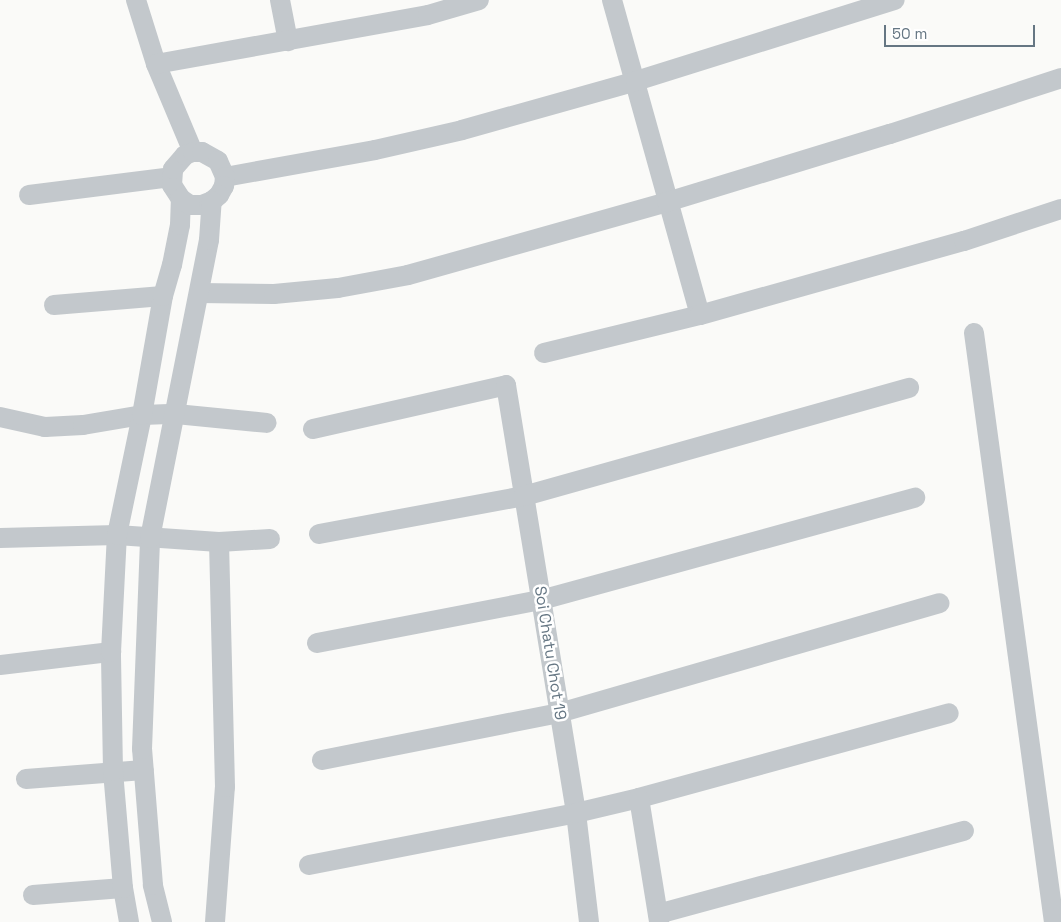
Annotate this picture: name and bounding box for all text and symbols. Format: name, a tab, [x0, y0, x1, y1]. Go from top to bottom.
scale bar	[886, 15, 1037, 47]
text: 50 m	[892, 24, 927, 43]
street label: Soi Chatu Chot 19	[530, 585, 570, 721]

